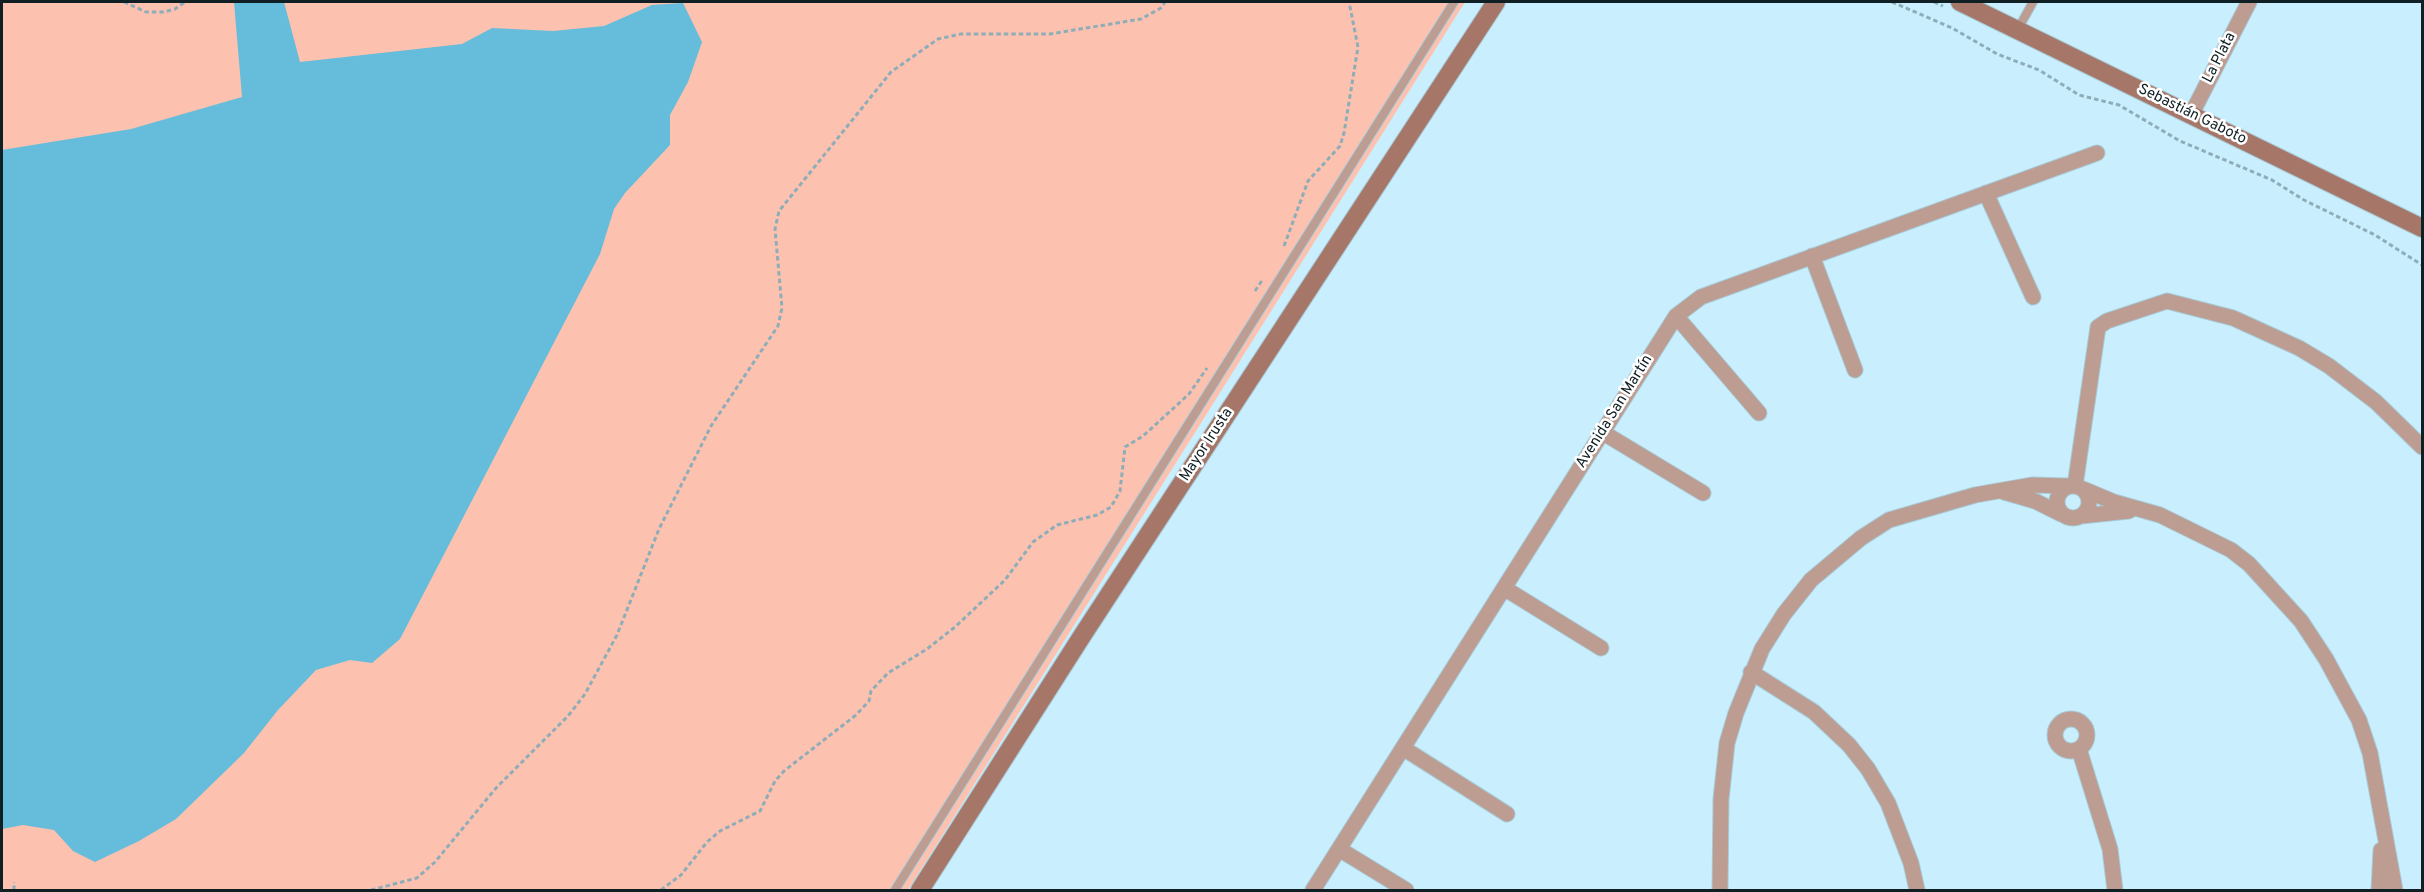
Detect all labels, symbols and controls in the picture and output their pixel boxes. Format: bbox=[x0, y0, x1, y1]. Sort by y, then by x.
street label: La Plata bbox=[2200, 30, 2240, 86]
street label: Sebastián Gaboto bbox=[2135, 81, 2249, 149]
street label: Avenida San Martín bbox=[1573, 352, 1657, 472]
street label: Mayor Irusta bbox=[1177, 405, 1237, 485]

